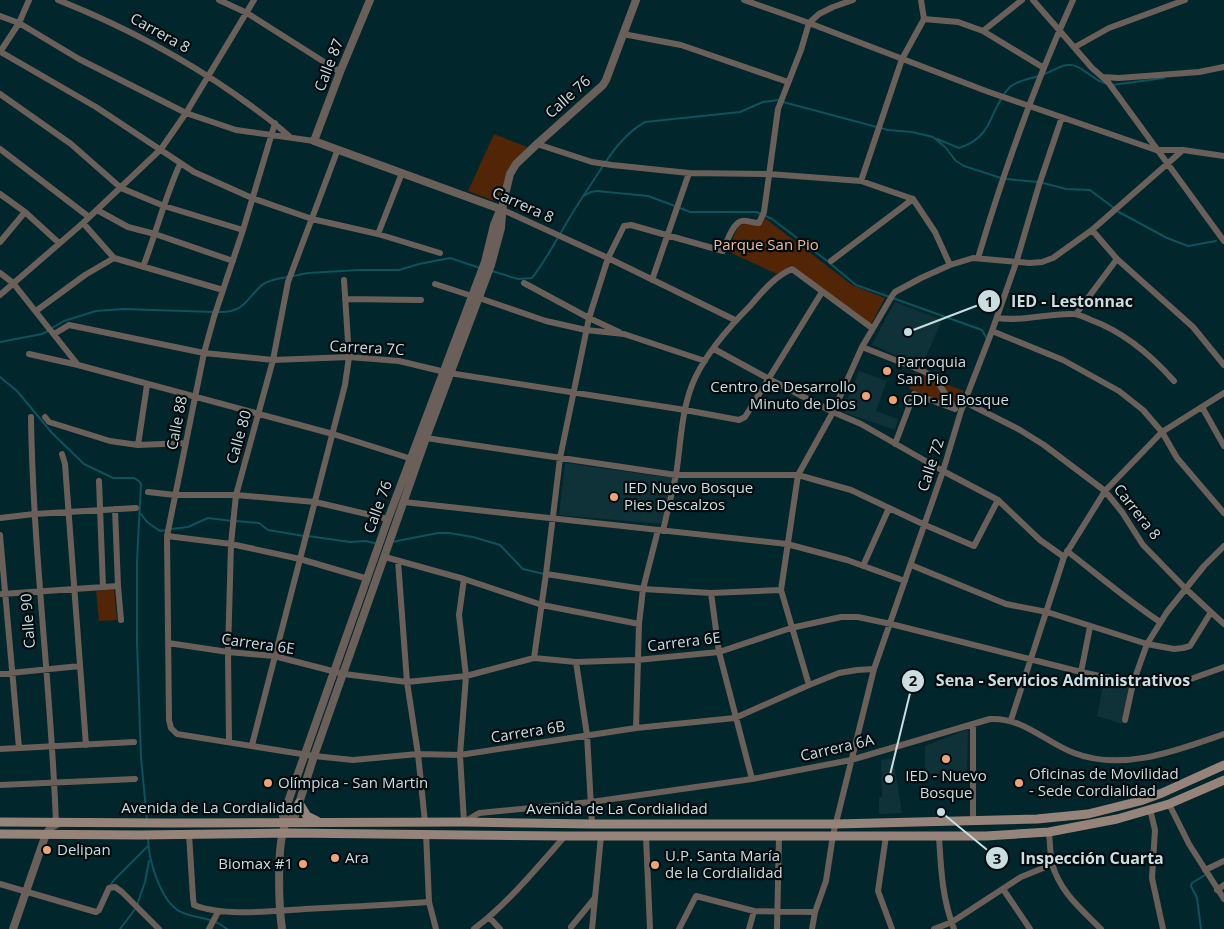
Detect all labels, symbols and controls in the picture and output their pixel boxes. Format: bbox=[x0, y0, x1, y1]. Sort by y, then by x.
street label: Carrera 8 bbox=[127, 8, 194, 57]
street label: Calle 87 bbox=[309, 35, 347, 94]
street label: Calle 76 bbox=[540, 70, 594, 122]
street label: Carrera 8 bbox=[489, 182, 557, 227]
park label: Parque San Pio bbox=[713, 234, 819, 254]
callout: IED - Lestonnac bbox=[976, 286, 1143, 317]
text: IED - Lestonnac bbox=[1011, 290, 1133, 312]
text: 1 bbox=[985, 291, 993, 311]
street label: Carrera 7C bbox=[329, 335, 405, 359]
place label: Parroquia San Pio bbox=[897, 351, 966, 388]
marker: Parroquia San Pio bbox=[881, 365, 893, 377]
place label: Centro de Desarrollo Minuto de Dios bbox=[710, 376, 856, 413]
place label: CDI - El Bosque bbox=[903, 389, 1009, 409]
marker: Centro de Desarrollo Minuto de Dios bbox=[860, 390, 872, 402]
street label: Calle 88 bbox=[161, 394, 191, 452]
marker: CDI - El Bosque bbox=[887, 394, 899, 406]
street label: Calle 80 bbox=[221, 408, 255, 466]
street label: Calle 72 bbox=[912, 436, 948, 494]
street label: Calle 76 bbox=[358, 477, 396, 536]
place label: IED Nuevo Bosque Pies Descalzos bbox=[624, 477, 753, 514]
street label: Carrera 8 bbox=[1110, 479, 1166, 543]
marker: IED Nuevo Bosque Pies Descalzos bbox=[608, 491, 620, 503]
street label: Calle 90 bbox=[15, 593, 39, 649]
street label: Carrera 6E bbox=[646, 627, 722, 655]
street label: Carrera 6E bbox=[220, 628, 296, 658]
callout: Sena - Servicios Administrativos bbox=[901, 665, 1200, 696]
text: Sena - Servicios Administrativos bbox=[936, 669, 1190, 691]
text: 2 bbox=[909, 670, 918, 690]
street label: Carrera 6B bbox=[489, 715, 567, 747]
street label: Carrera 6A bbox=[798, 729, 876, 765]
marker: IED - Nuevo Bosque bbox=[940, 753, 952, 765]
place label: Oficinas de Movilidad - Sede Cordialidad bbox=[1029, 763, 1179, 800]
place label: IED - Nuevo Bosque bbox=[905, 765, 987, 802]
place label: Olímpica - San Martin bbox=[278, 772, 428, 792]
marker: Olímpica - San Martin bbox=[262, 777, 274, 789]
marker: Oficinas de Movilidad - Sede Cordialidad bbox=[1013, 777, 1025, 789]
street label: Avenida de La Cordialidad bbox=[121, 797, 303, 817]
street label: Avenida de La Cordialidad bbox=[526, 798, 708, 818]
place label: Delipan bbox=[57, 839, 111, 859]
callout: Inspección Cuarta bbox=[985, 843, 1174, 874]
marker: Delipan bbox=[41, 844, 53, 856]
place label: U.P. Santa María de la Cordialidad bbox=[665, 845, 783, 882]
place label: Ara bbox=[345, 847, 369, 867]
text: Inspección Cuarta bbox=[1020, 847, 1164, 869]
text: 3 bbox=[993, 848, 1001, 868]
marker: Ara bbox=[329, 852, 341, 864]
place label: Biomax #1 bbox=[218, 853, 293, 873]
marker: Biomax #1 bbox=[297, 858, 309, 870]
marker: U.P. Santa María de la Cordialidad bbox=[649, 859, 661, 871]

